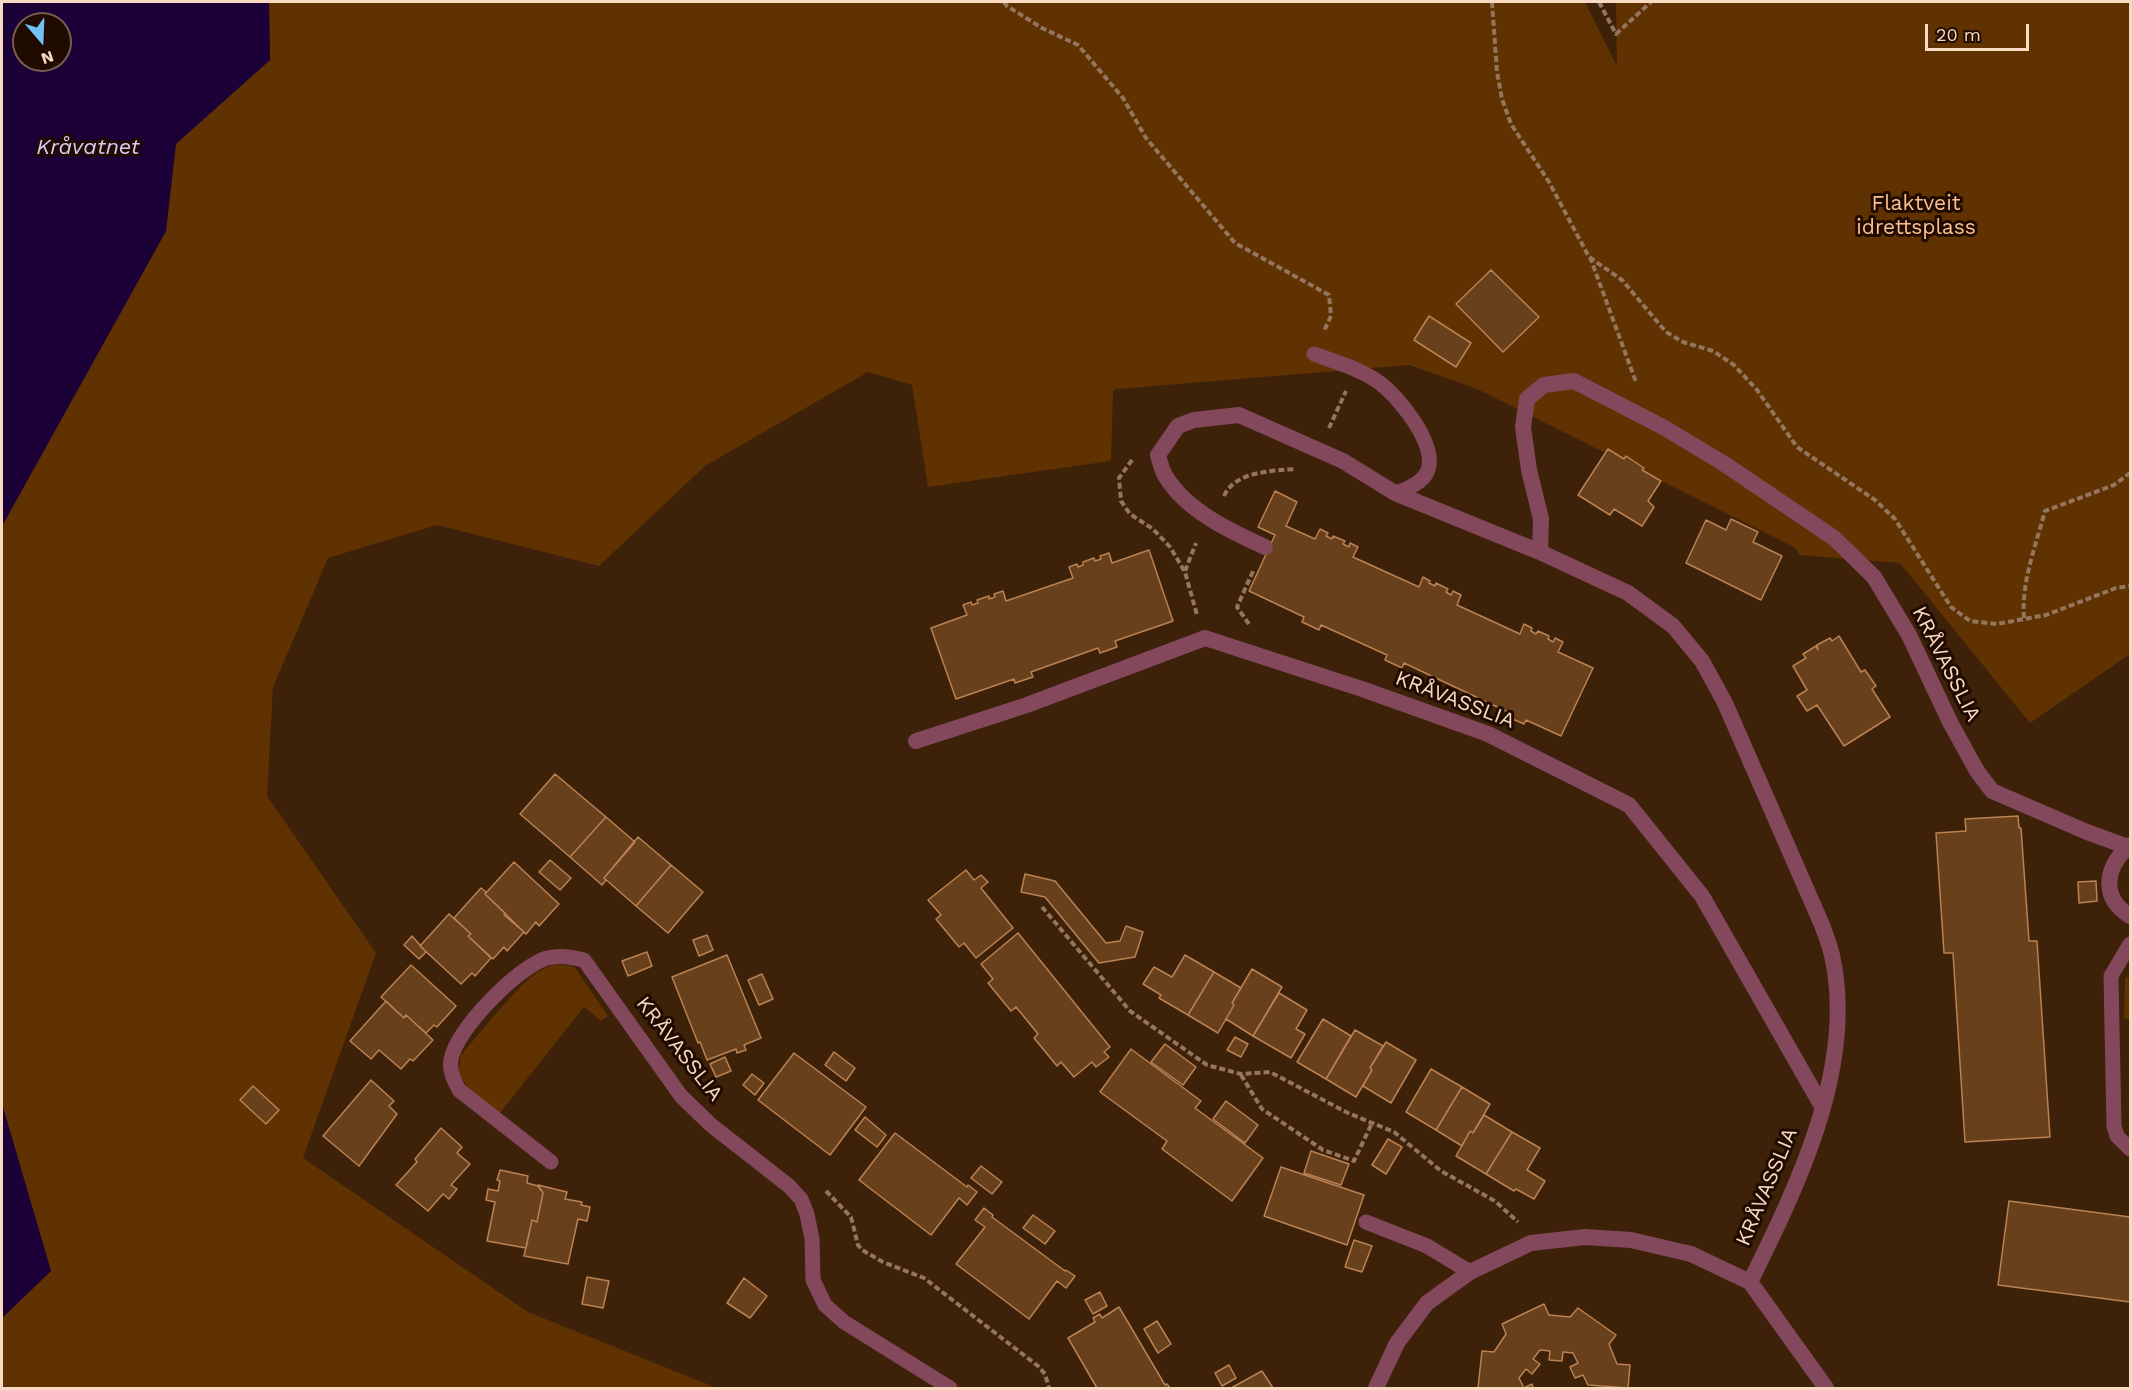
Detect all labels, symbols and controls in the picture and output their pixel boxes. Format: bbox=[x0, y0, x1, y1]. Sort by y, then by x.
north arrow bbox=[12, 12, 72, 72]
scale bar bbox=[1928, 12, 2032, 50]
text: 20 m bbox=[1936, 24, 1981, 45]
text: N bbox=[39, 47, 56, 69]
water label: Kråvatnet bbox=[36, 135, 140, 161]
park label: Flaktveit idrettsplass bbox=[1856, 191, 1976, 241]
street label: KRÅVASSLIA bbox=[1906, 602, 1986, 726]
street label: KRÅVASSLIA bbox=[1392, 666, 1518, 734]
street label: KRÅVASSLIA bbox=[630, 992, 728, 1106]
street label: KRÅVASSLIA bbox=[1731, 1124, 1803, 1250]

